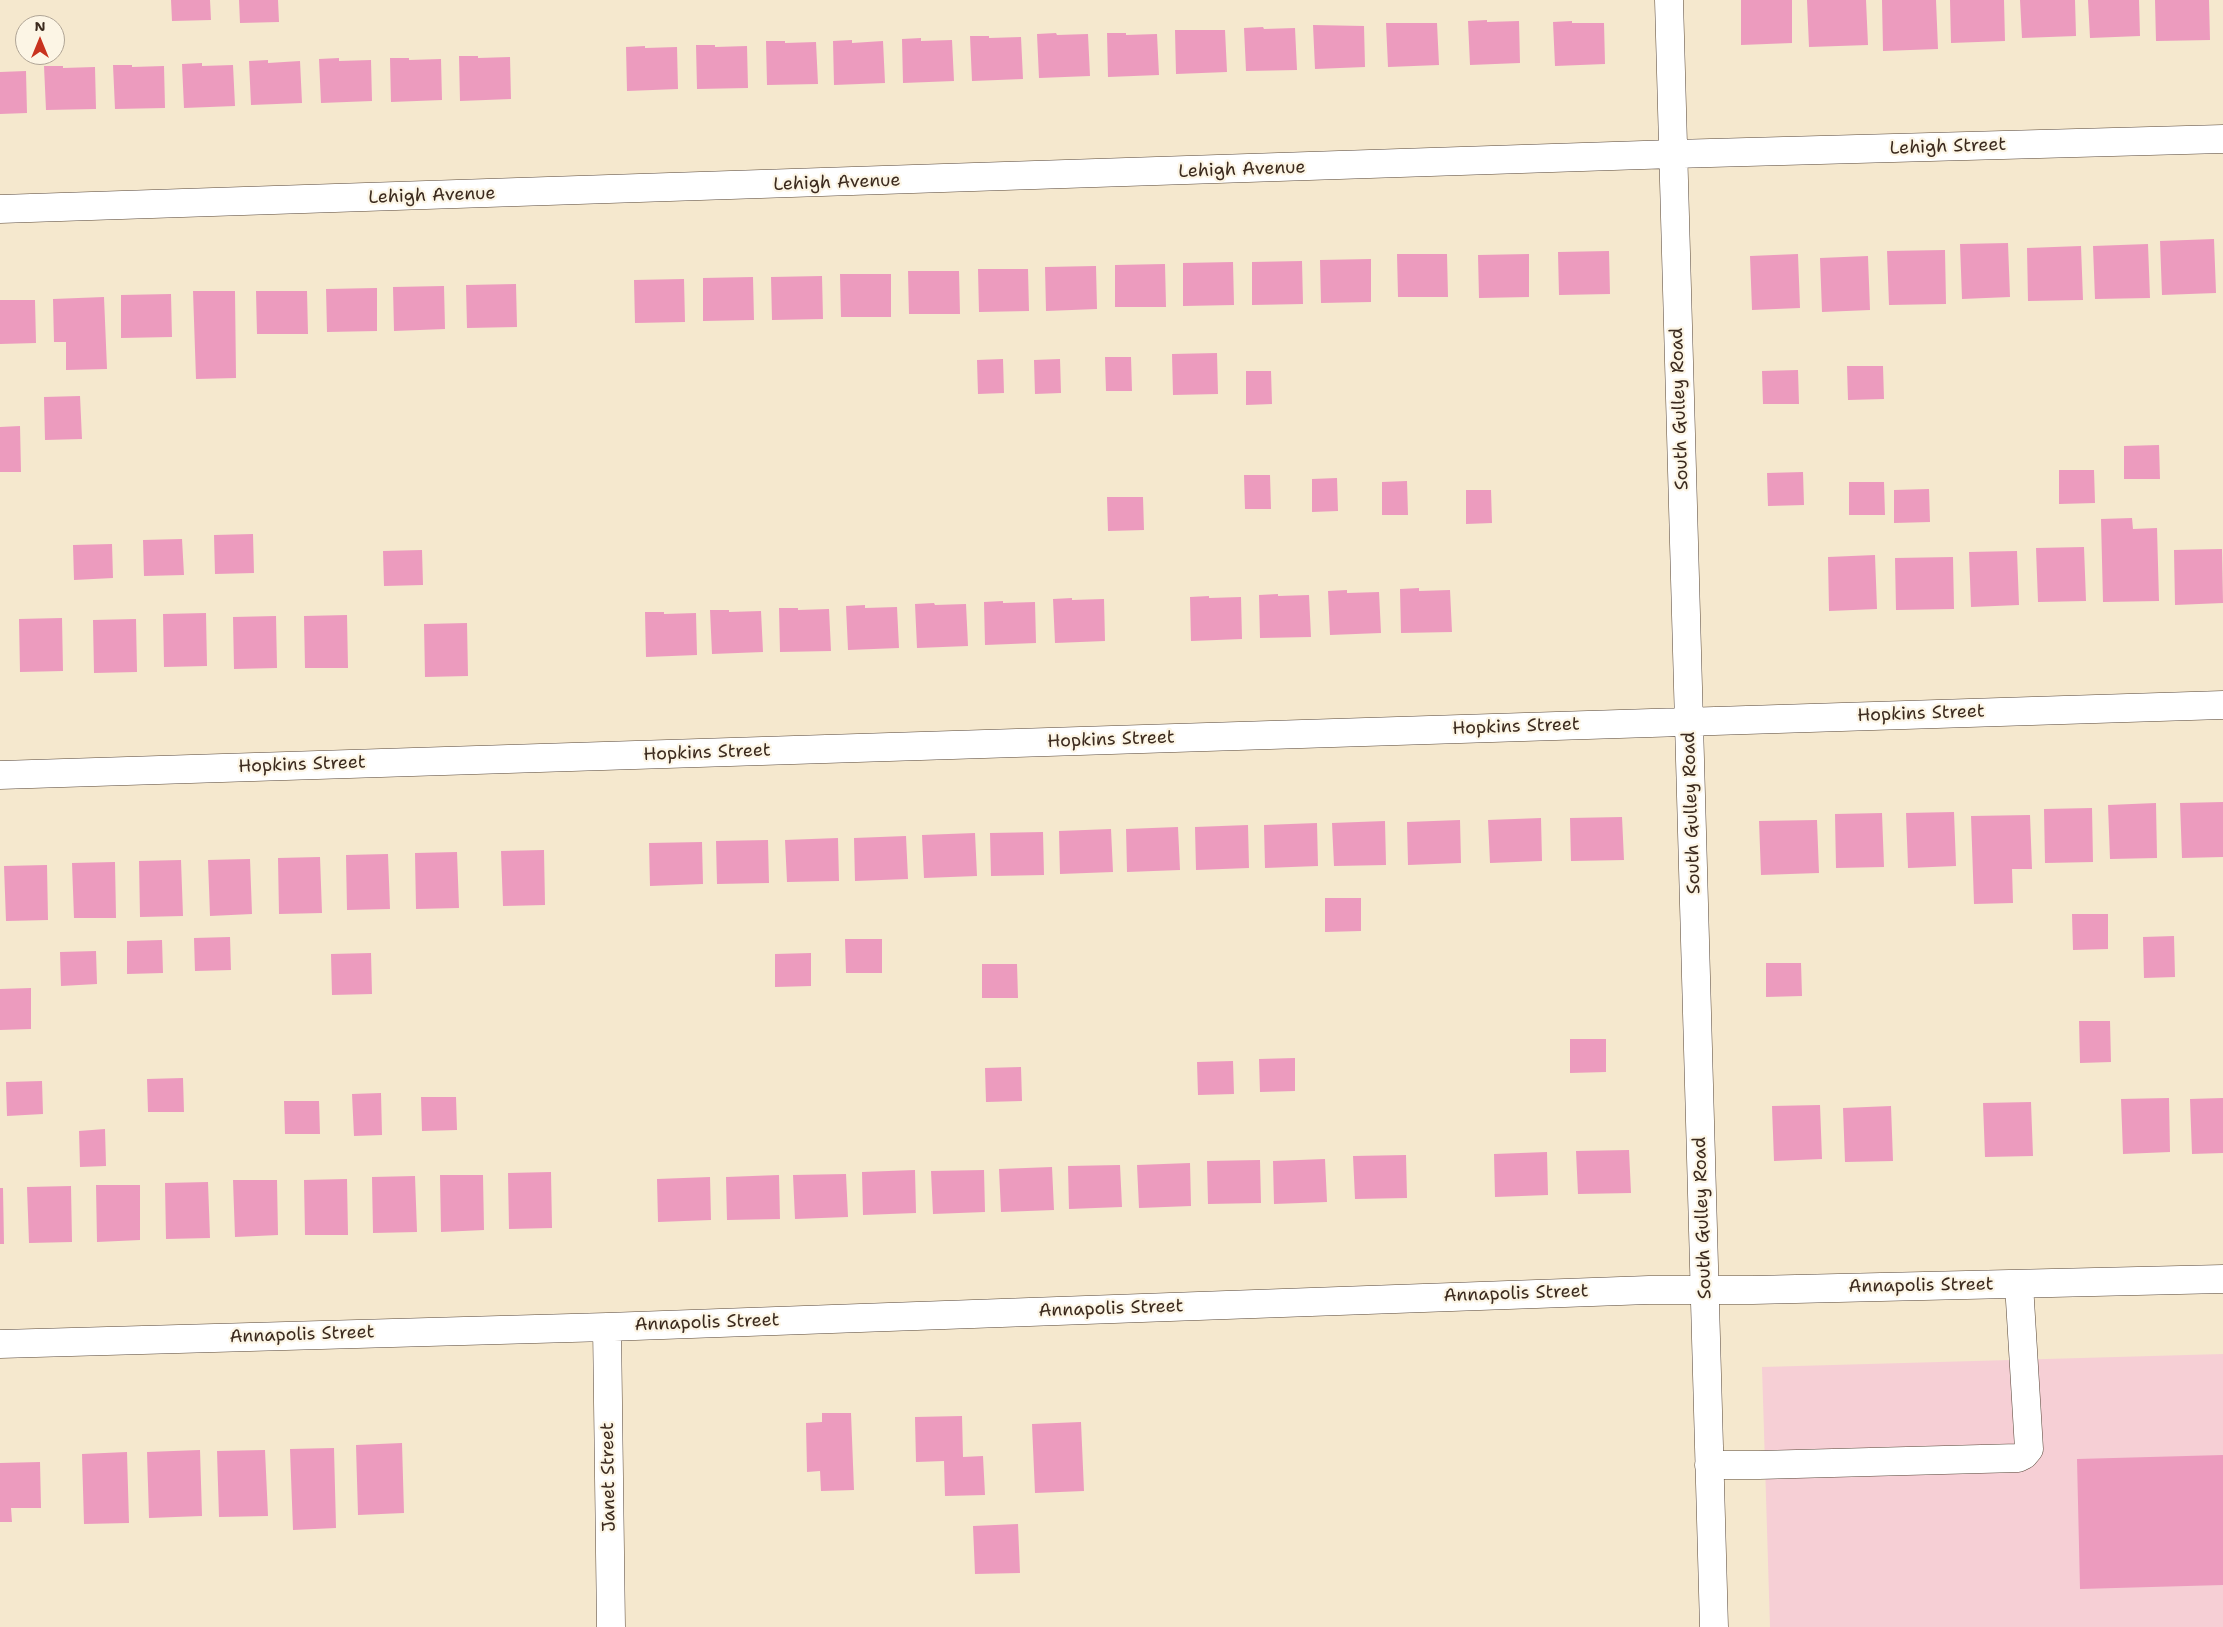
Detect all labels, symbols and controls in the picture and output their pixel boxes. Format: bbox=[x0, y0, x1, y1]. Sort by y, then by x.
north arrow bbox=[15, 15, 65, 65]
text: N bbox=[34, 17, 46, 35]
street label: Lehigh Street bbox=[1889, 134, 2007, 160]
street label: Lehigh Avenue bbox=[1178, 157, 1306, 183]
street label: Lehigh Avenue bbox=[773, 170, 901, 196]
street label: Lehigh Avenue bbox=[368, 183, 496, 209]
street label: South Gulley Road bbox=[1666, 327, 1694, 491]
street label: Hopkins Street bbox=[1857, 701, 1985, 727]
street label: Hopkins Street bbox=[1452, 714, 1580, 740]
street label: Hopkins Street bbox=[1047, 727, 1175, 753]
street label: South Gulley Road bbox=[1678, 731, 1706, 895]
street label: Hopkins Street bbox=[643, 740, 771, 766]
street label: Hopkins Street bbox=[238, 752, 366, 778]
street label: South Gulley Road bbox=[1689, 1136, 1717, 1300]
street label: Annapolis Street bbox=[1848, 1274, 1994, 1298]
street label: Annapolis Street bbox=[1443, 1281, 1589, 1307]
street label: Annapolis Street bbox=[1038, 1296, 1184, 1322]
street label: Annapolis Street bbox=[634, 1310, 780, 1336]
street label: Annapolis Street bbox=[229, 1322, 375, 1348]
street label: Janet Street bbox=[597, 1422, 621, 1532]

